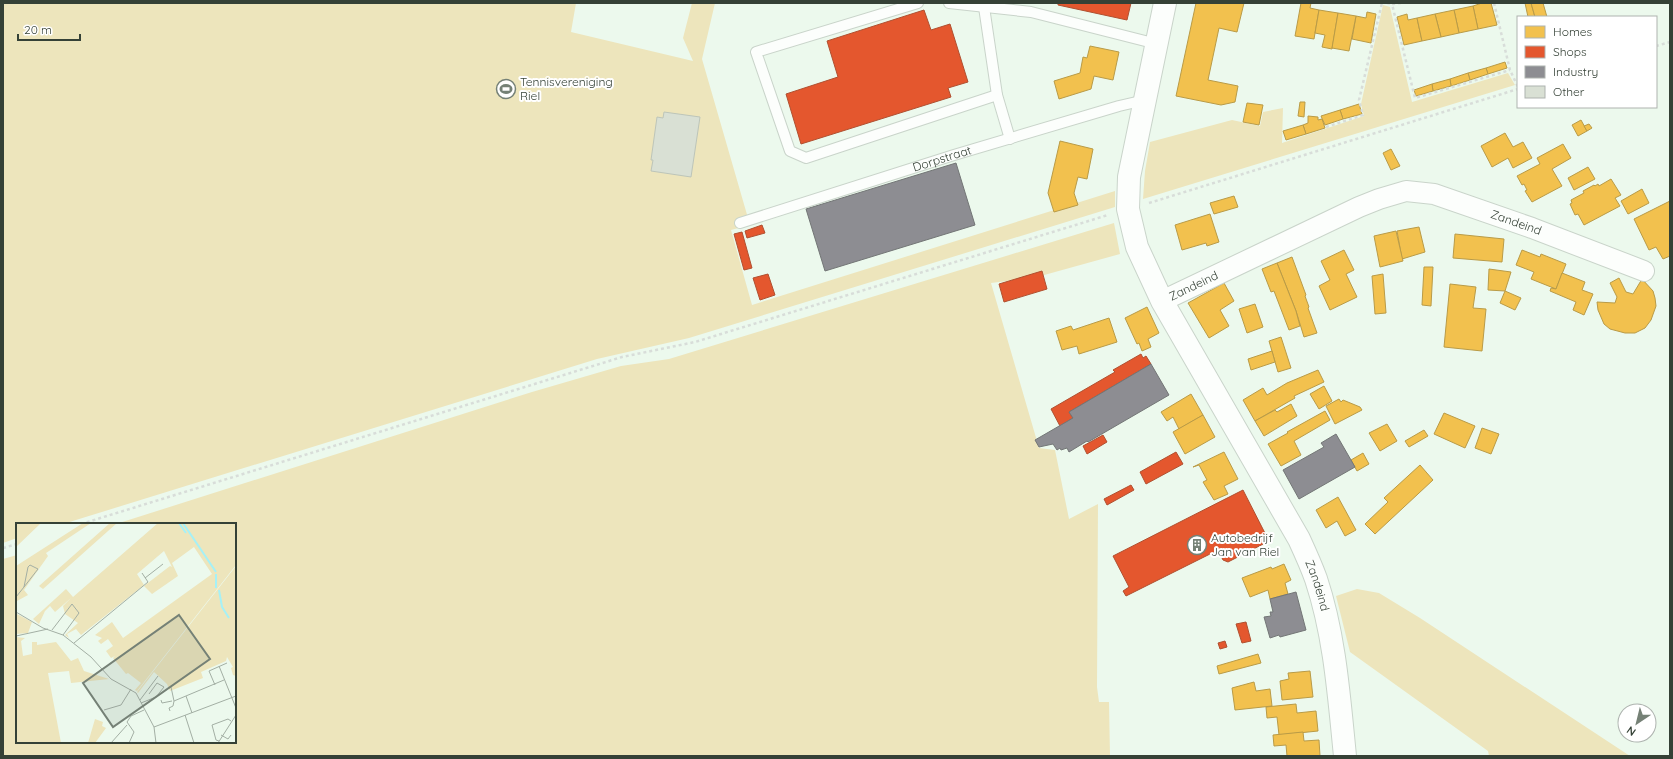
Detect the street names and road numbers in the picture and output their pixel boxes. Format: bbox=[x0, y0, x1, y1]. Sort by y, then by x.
street label: Dorpstraat bbox=[911, 142, 973, 175]
street label: Zandeind bbox=[1489, 206, 1544, 238]
street label: Zandeind bbox=[1166, 267, 1220, 304]
street label: Zandeind bbox=[1302, 557, 1333, 612]

